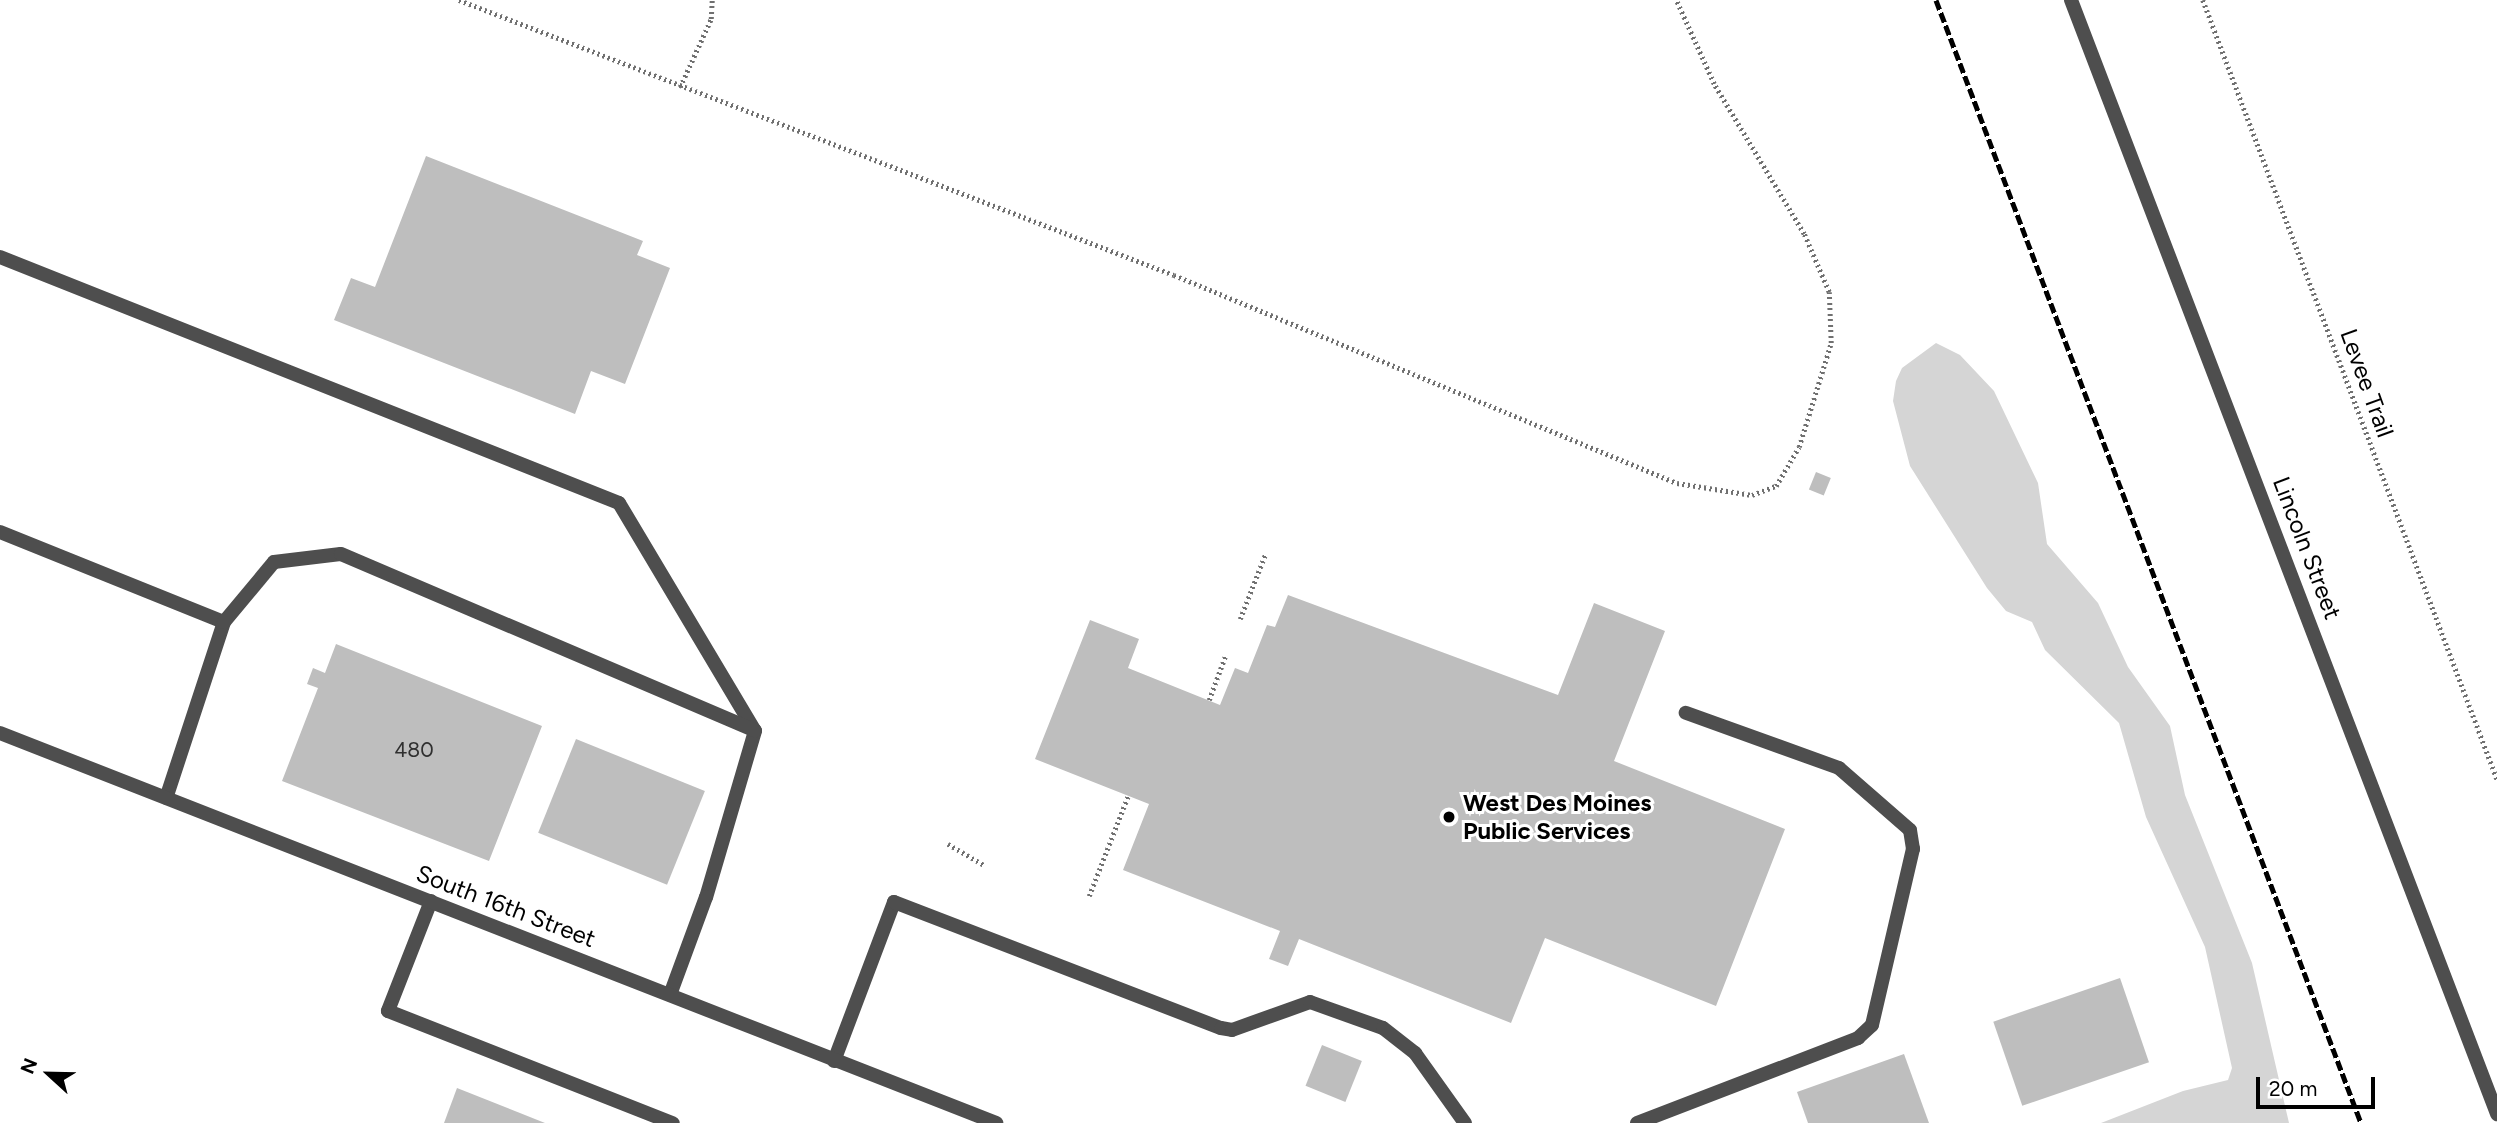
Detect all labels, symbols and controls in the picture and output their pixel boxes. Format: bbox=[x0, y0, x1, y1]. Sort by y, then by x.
street label: Levee Trail bbox=[2334, 325, 2400, 441]
street label: Lincoln Street bbox=[2267, 473, 2347, 623]
house number: 480 bbox=[394, 737, 434, 763]
place label: West Des Moines Public Services bbox=[1463, 789, 1651, 845]
marker: West Des Moines Public Services bbox=[1441, 809, 1457, 825]
street label: South 16th Street bbox=[412, 859, 600, 953]
north arrow bbox=[14, 1039, 84, 1109]
text: N bbox=[16, 1055, 42, 1077]
scale bar bbox=[2259, 1064, 2378, 1108]
text: 20 m bbox=[2269, 1076, 2317, 1101]

